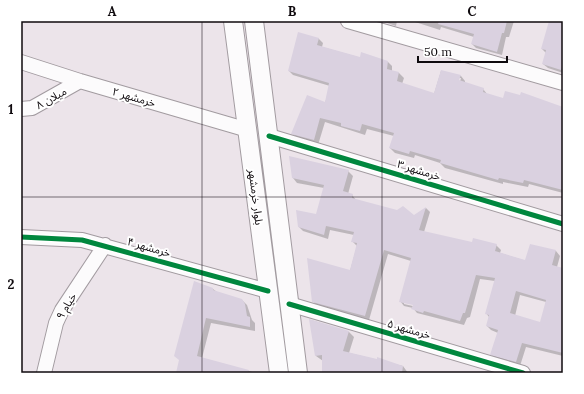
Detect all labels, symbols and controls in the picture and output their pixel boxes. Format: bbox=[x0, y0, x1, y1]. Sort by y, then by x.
text: A bbox=[108, 3, 117, 20]
text: B bbox=[288, 3, 297, 20]
text: C bbox=[468, 3, 477, 20]
scale bar bbox=[418, 38, 507, 64]
text: 50 m bbox=[424, 44, 452, 59]
street label: میلان ۸ bbox=[33, 84, 69, 112]
street label: خرمشهر ۲ bbox=[111, 84, 158, 110]
text: 1 bbox=[8, 101, 14, 118]
street label: خرمشهر ۳ bbox=[396, 157, 443, 183]
street label: بلوار خرمشهر bbox=[245, 167, 266, 226]
street label: خرمشهر ۴ bbox=[126, 234, 173, 260]
text: 2 bbox=[8, 276, 15, 293]
street label: خیام ۹ bbox=[53, 290, 80, 322]
street label: خرمشهر ۵ bbox=[386, 316, 433, 342]

